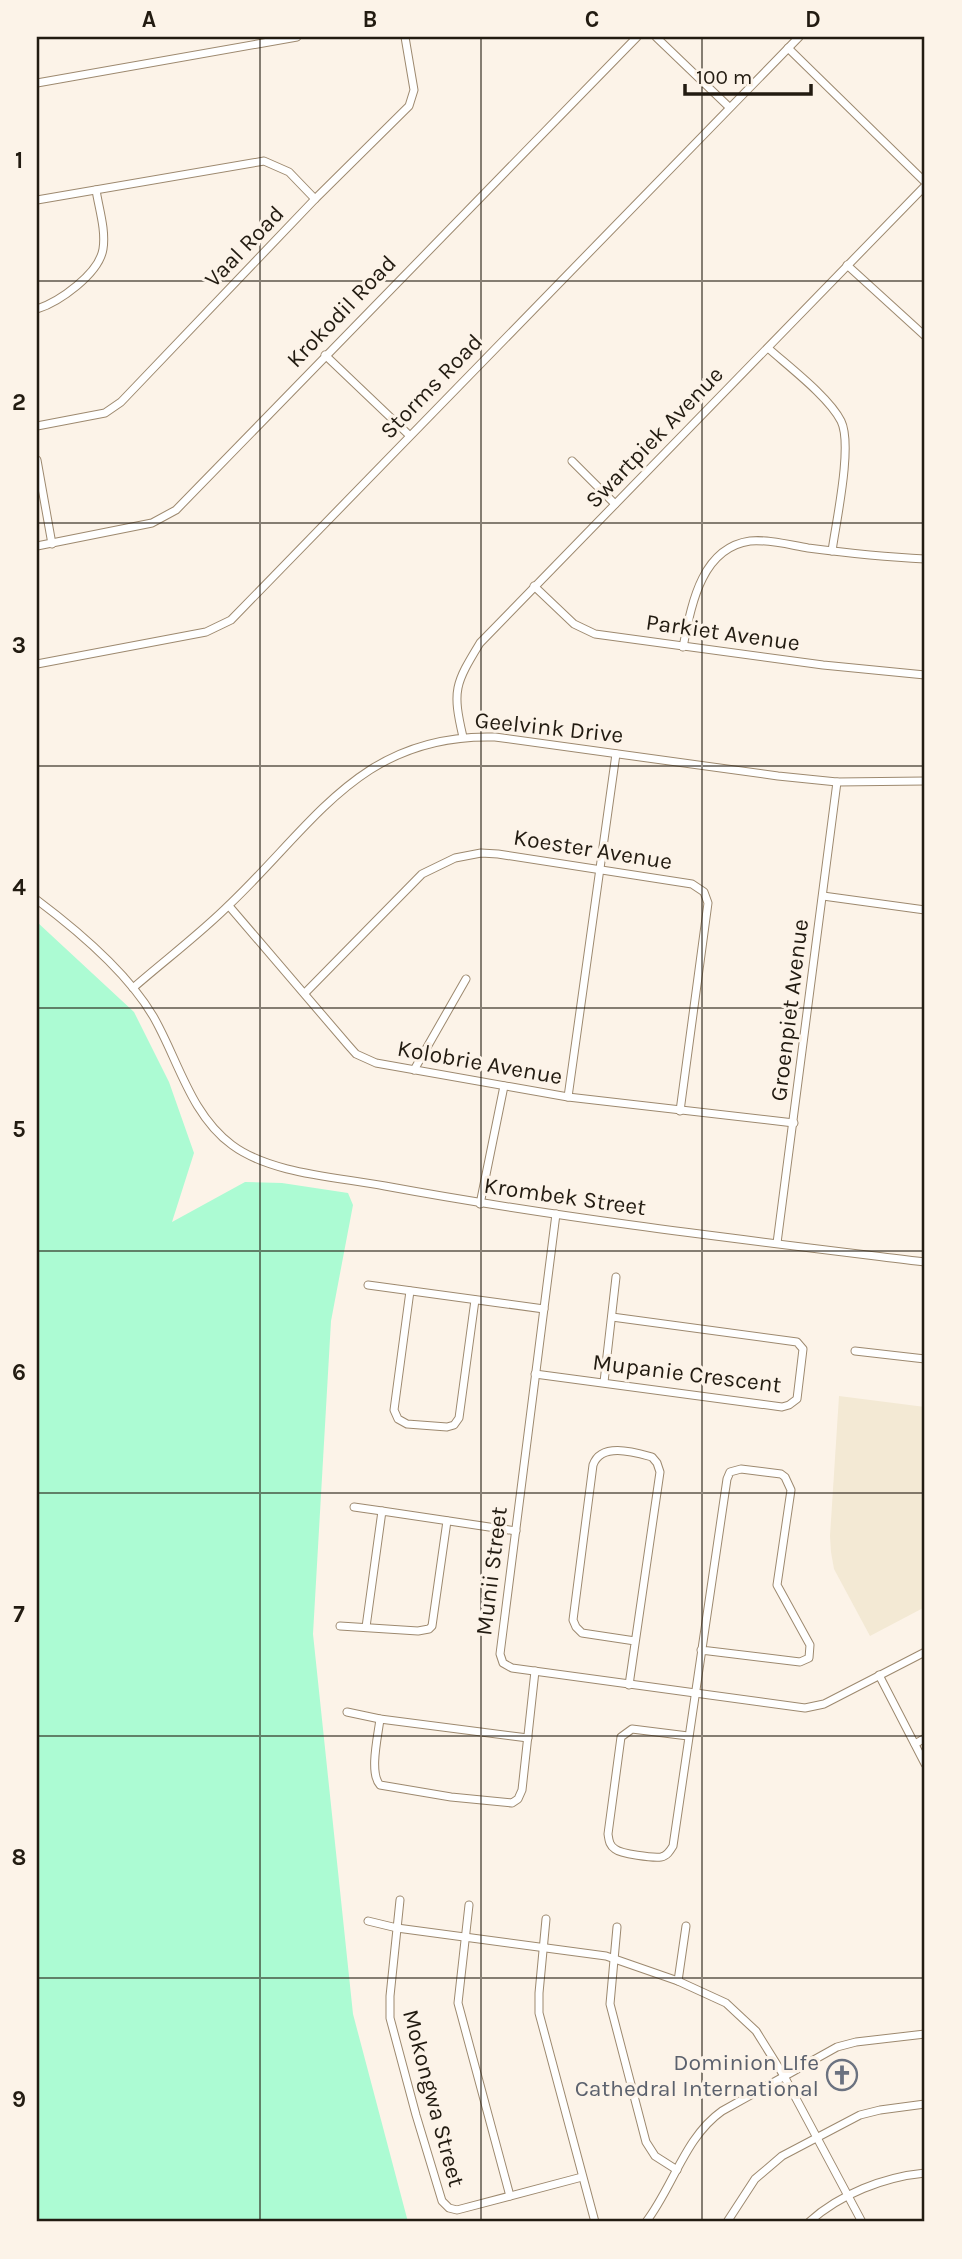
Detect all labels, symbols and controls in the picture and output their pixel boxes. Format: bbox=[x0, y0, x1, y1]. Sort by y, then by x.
text: A bbox=[142, 6, 156, 33]
text: B bbox=[363, 6, 377, 33]
text: C bbox=[585, 6, 599, 33]
text: D bbox=[805, 6, 821, 33]
scale bar bbox=[685, 52, 811, 96]
text: 100 m bbox=[696, 65, 753, 89]
text: 1 bbox=[15, 147, 23, 174]
street label: Vaal Road bbox=[199, 200, 290, 293]
street label: Krokodil Road bbox=[281, 250, 402, 373]
street label: Storms Road bbox=[375, 328, 488, 444]
street label: Swartpiek Avenue bbox=[580, 361, 729, 514]
text: 2 bbox=[12, 389, 26, 416]
street label: Parkiet Avenue bbox=[644, 608, 802, 657]
text: 3 bbox=[12, 632, 26, 659]
street label: Geelvink Drive bbox=[473, 706, 625, 749]
street label: Koester Avenue bbox=[512, 824, 674, 875]
text: 4 bbox=[12, 874, 26, 901]
street label: Groenpiet Avenue bbox=[765, 917, 814, 1103]
street label: Kolobrie Avenue bbox=[395, 1035, 565, 1090]
text: 5 bbox=[12, 1116, 26, 1143]
street label: Krombek Street bbox=[482, 1172, 648, 1221]
street label: Mupanie Crescent bbox=[591, 1349, 783, 1399]
text: 6 bbox=[12, 1359, 26, 1386]
street label: Munii Street bbox=[470, 1505, 513, 1637]
text: 7 bbox=[13, 1601, 25, 1628]
text: 8 bbox=[12, 1844, 26, 1871]
street label: Mokongwa Street bbox=[397, 2007, 470, 2190]
place label: Dominion LIfe Cathedral International bbox=[575, 2049, 819, 2102]
church icon: Dominion LIfe Cathedral International bbox=[825, 2058, 859, 2092]
text: 9 bbox=[12, 2086, 26, 2113]

